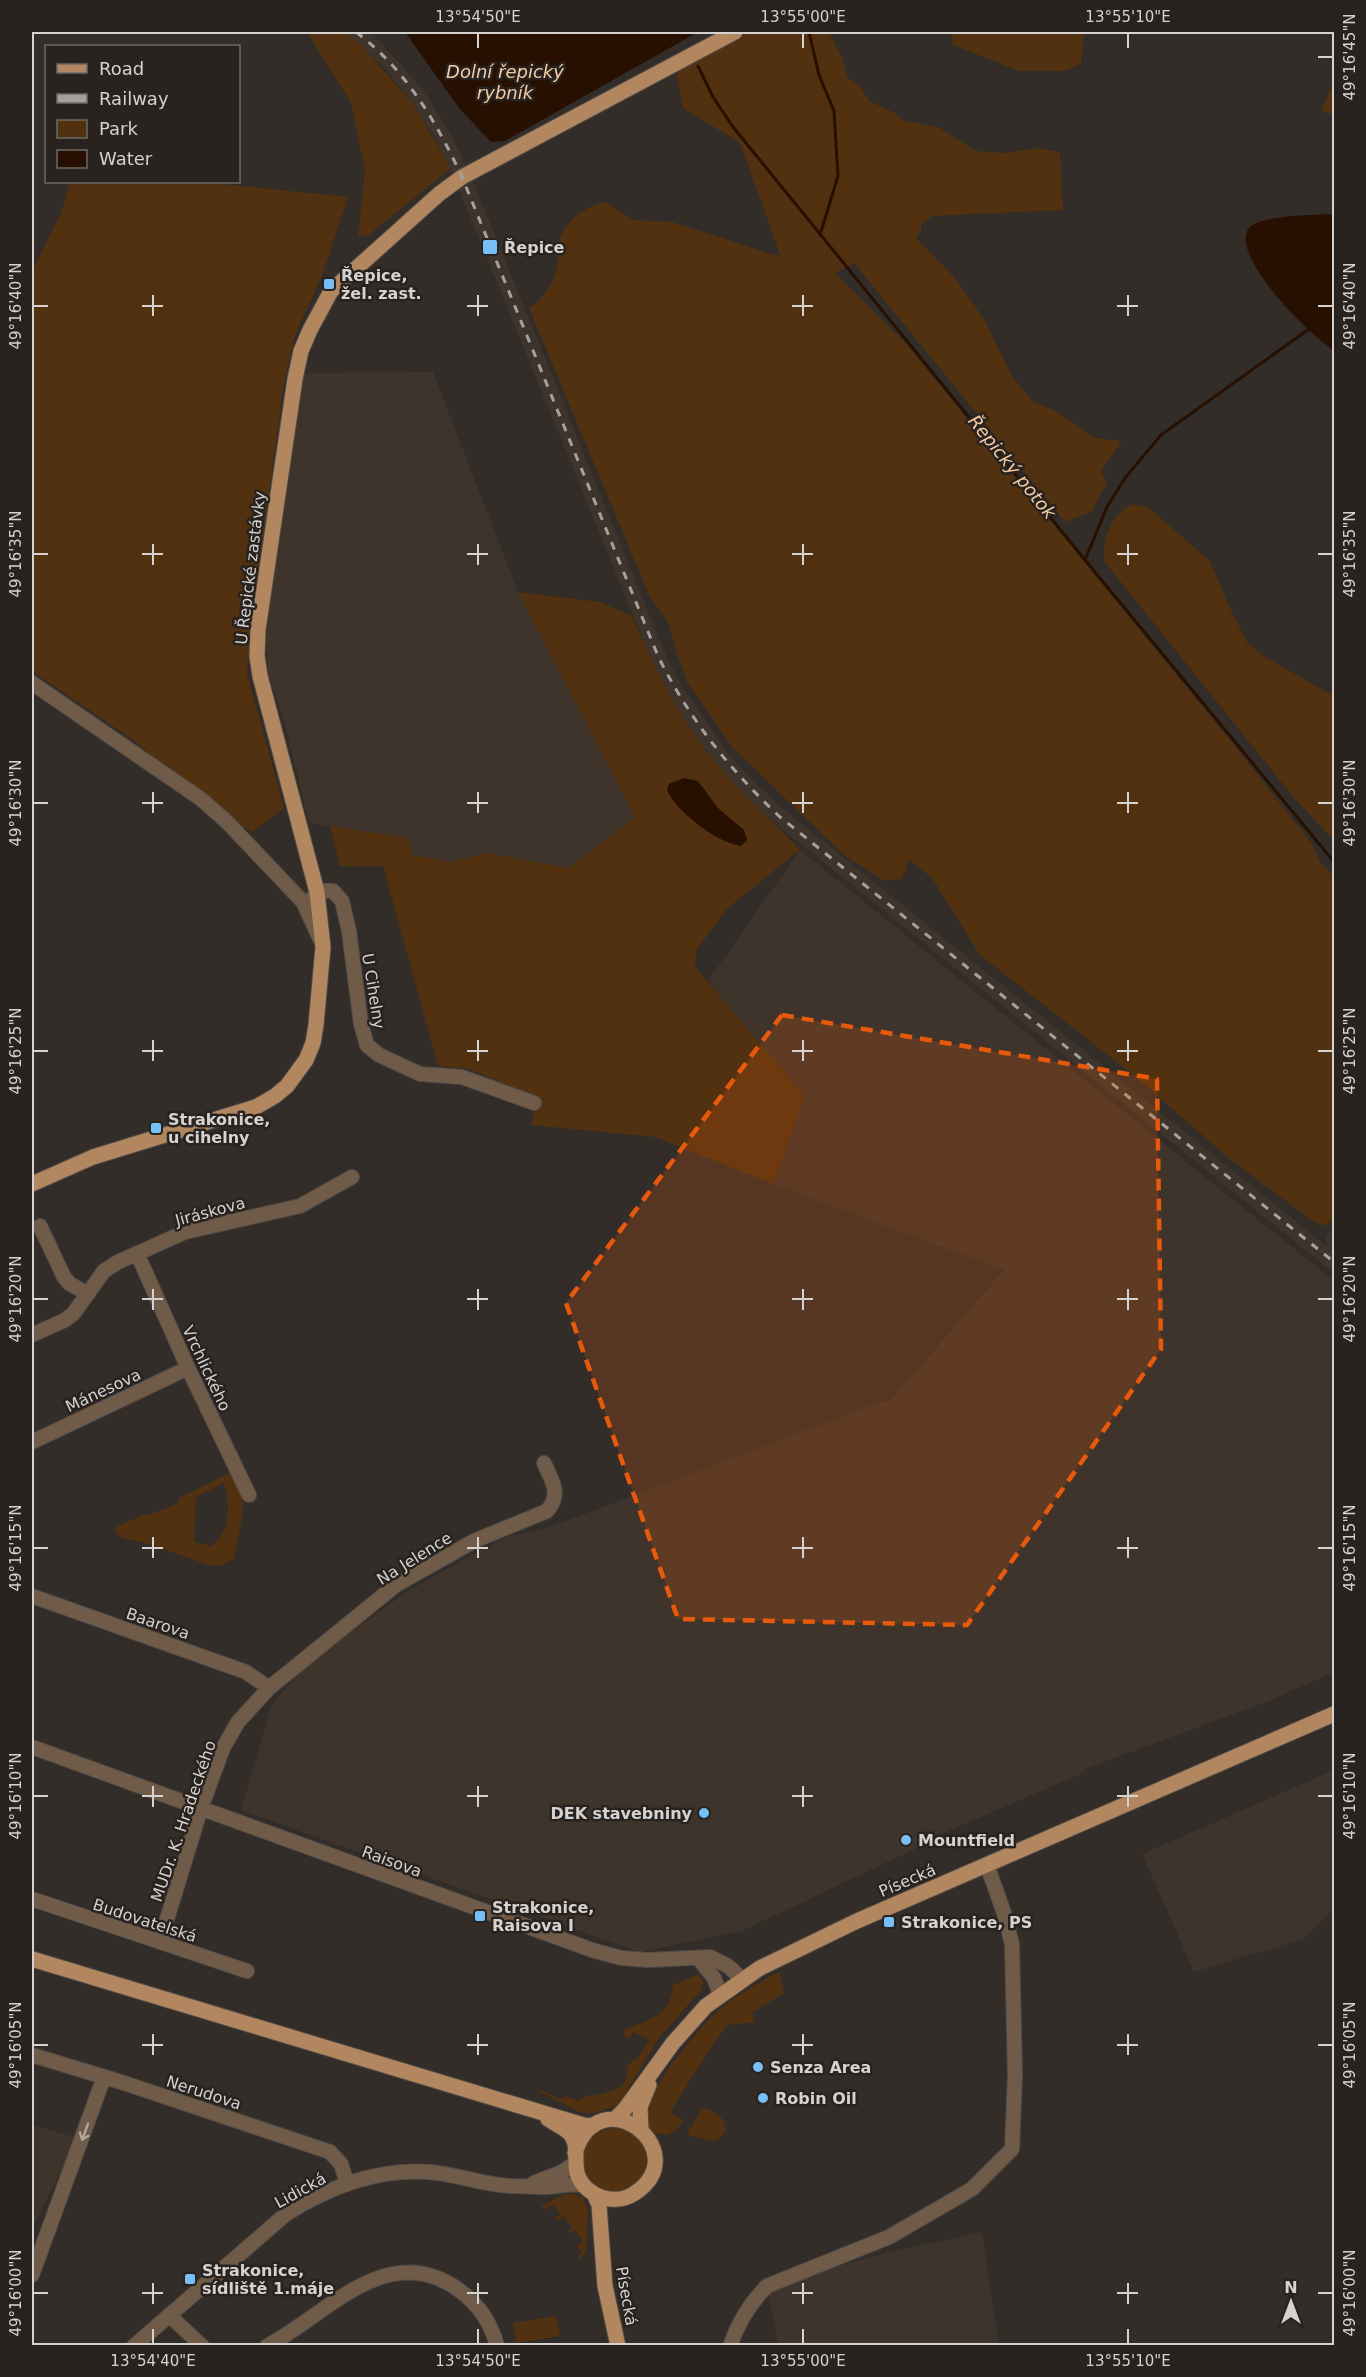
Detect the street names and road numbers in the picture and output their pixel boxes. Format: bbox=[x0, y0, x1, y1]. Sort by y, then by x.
street label: U Řepické zastávky bbox=[232, 490, 269, 646]
street label: U Cihelny bbox=[358, 952, 389, 1030]
street label: Jiráskova bbox=[172, 1193, 247, 1230]
street label: Vrchlického bbox=[178, 1322, 235, 1414]
street label: Mánesova bbox=[62, 1365, 144, 1416]
street label: Na Jelence bbox=[373, 1528, 455, 1589]
street label: Baarova bbox=[124, 1604, 192, 1643]
street label: MUDr. K. Hradeckého bbox=[147, 1738, 220, 1904]
street label: Raisova bbox=[359, 1842, 424, 1881]
street label: Písecká bbox=[876, 1860, 938, 1901]
street label: Budovatelská bbox=[91, 1895, 199, 1946]
street label: Nerudova bbox=[164, 2071, 244, 2114]
street label: Lidická bbox=[271, 2169, 329, 2212]
street label: Písecká bbox=[612, 2265, 641, 2327]

